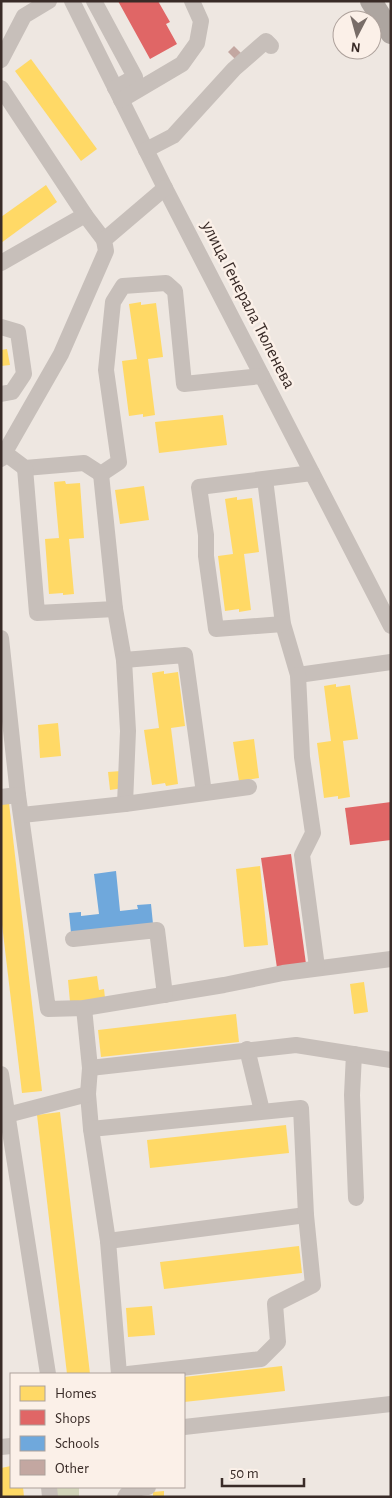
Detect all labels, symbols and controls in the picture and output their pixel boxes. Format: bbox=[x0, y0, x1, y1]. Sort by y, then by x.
north arrow bbox=[332, 10, 382, 60]
text: N bbox=[350, 39, 361, 54]
street label: улица Генерала Тюленева bbox=[197, 217, 298, 392]
legend bbox=[10, 1373, 185, 1488]
text: Homes bbox=[55, 1386, 97, 1401]
text: Shops bbox=[55, 1411, 90, 1426]
text: Schools bbox=[55, 1436, 99, 1451]
scale bar bbox=[222, 1456, 304, 1488]
text: Other bbox=[55, 1461, 89, 1476]
text: 50 m bbox=[230, 1466, 259, 1481]

